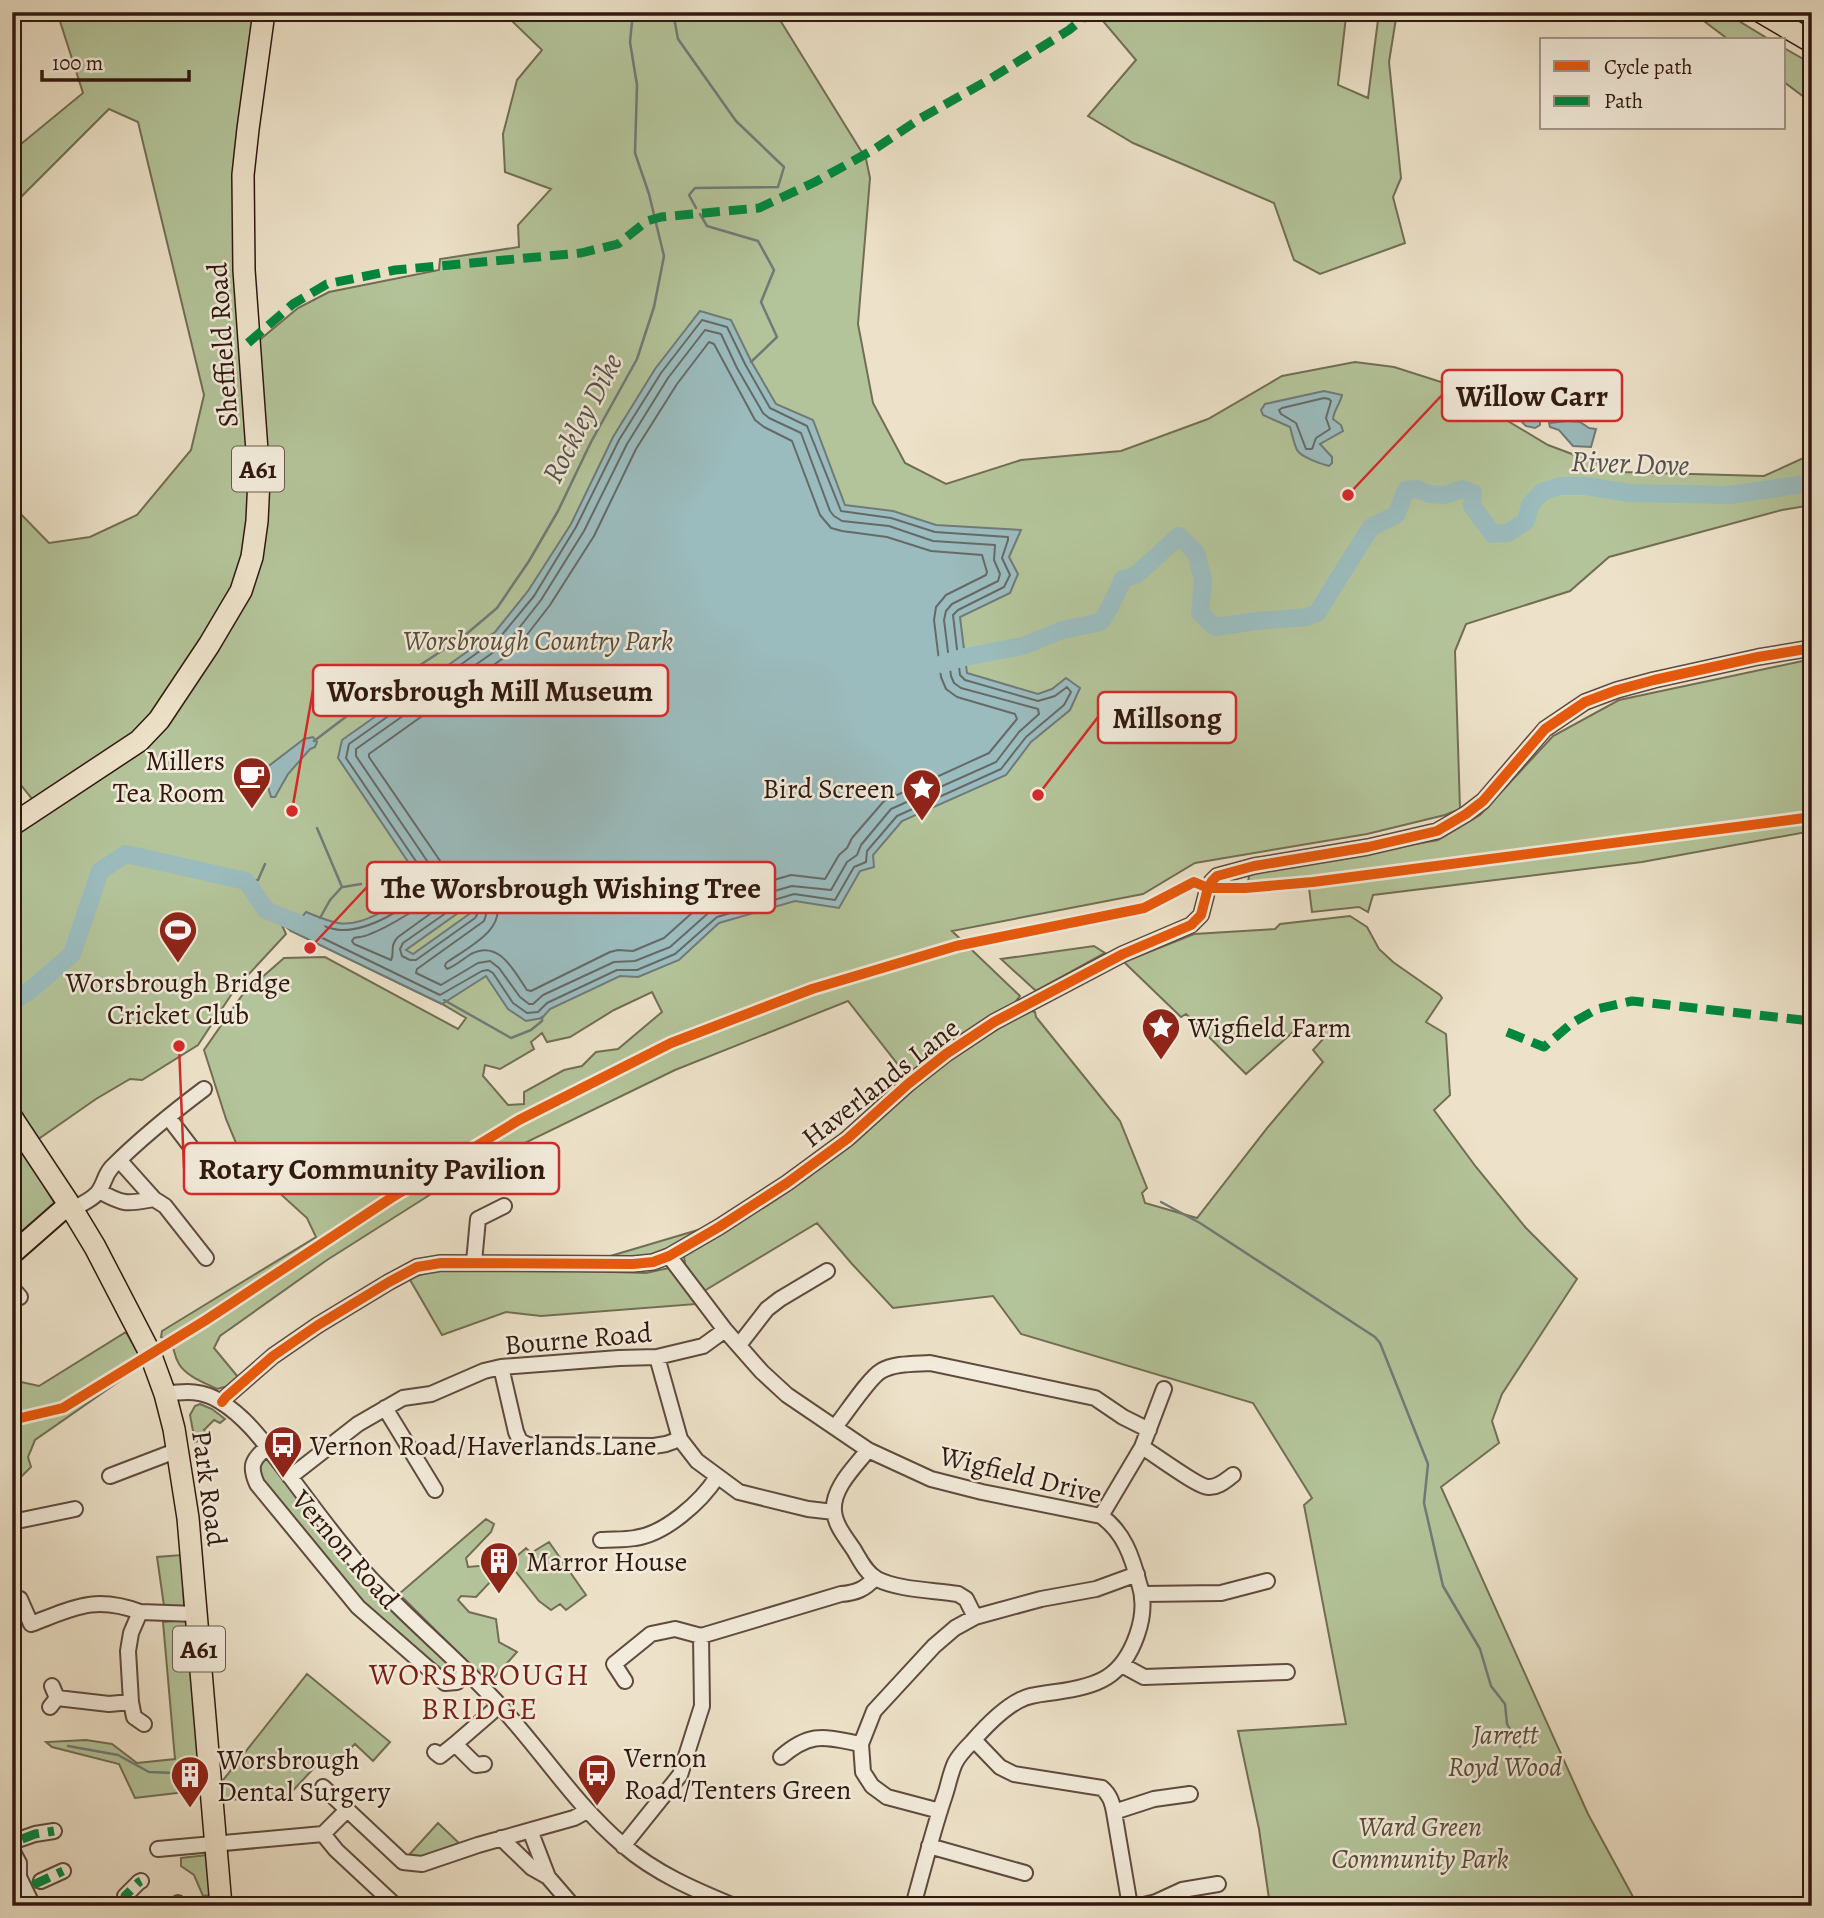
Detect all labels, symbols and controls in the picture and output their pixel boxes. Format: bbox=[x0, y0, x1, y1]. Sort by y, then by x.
scale bar bbox=[42, 38, 189, 82]
legend bbox=[1540, 38, 1786, 130]
text: 100 m bbox=[52, 49, 103, 77]
text: Cycle path bbox=[1604, 53, 1693, 81]
text: Path bbox=[1604, 87, 1643, 115]
street label: Sheffield Road bbox=[198, 260, 248, 429]
water label: Rockley Dike bbox=[532, 346, 632, 490]
callout: Willow Carr bbox=[1442, 370, 1622, 421]
text: Willow Carr bbox=[1455, 376, 1608, 416]
water label: River Dove bbox=[1570, 441, 1690, 485]
road number: A61 bbox=[232, 446, 284, 491]
park label: Worsbrough Country Park bbox=[403, 622, 673, 660]
callout: Worsbrough Mill Museum bbox=[313, 665, 668, 716]
text: Worsbrough Mill Museum bbox=[326, 671, 653, 711]
callout: Millsong bbox=[1098, 692, 1236, 743]
text: Millsong bbox=[1112, 698, 1222, 738]
place label: Millers Tea Room bbox=[113, 742, 225, 812]
cafe icon: Millers Tea Room bbox=[231, 755, 273, 810]
place icon: Bird Screen bbox=[901, 767, 943, 822]
place label: Bird Screen bbox=[763, 770, 895, 808]
callout: The Worsbrough Wishing Tree bbox=[367, 862, 775, 913]
text: The Worsbrough Wishing Tree bbox=[381, 868, 761, 908]
sports icon: Worsbrough Bridge Cricket Club bbox=[157, 909, 199, 964]
place label: Worsbrough Bridge Cricket Club bbox=[65, 964, 290, 1034]
place icon: Wigfield Farm bbox=[1140, 1006, 1182, 1061]
street label: Haverlands Lane bbox=[794, 1009, 967, 1156]
place label: Wigfield Farm bbox=[1187, 1009, 1351, 1047]
callout: Rotary Community Pavilion bbox=[184, 1143, 559, 1194]
text: Rotary Community Pavilion bbox=[198, 1149, 546, 1189]
street label: Bourne Road bbox=[503, 1314, 654, 1364]
bus stop icon: Vernon Road/Haverlands Lane bbox=[262, 1424, 304, 1479]
place label: Vernon Road/Haverlands Lane bbox=[309, 1427, 656, 1465]
street label: Park Road bbox=[182, 1428, 236, 1549]
street label: Wigfield Drive bbox=[935, 1436, 1106, 1513]
street label: Vernon Road bbox=[282, 1481, 408, 1618]
building icon: Marror House bbox=[478, 1540, 520, 1595]
place label: Marror House bbox=[526, 1543, 687, 1581]
road number: A61 bbox=[173, 1626, 225, 1672]
district label: WORSBROUGH BRIDGE bbox=[368, 1655, 591, 1729]
park label: Jarrett Royd Wood bbox=[1448, 1716, 1562, 1786]
place label: Vernon Road/Tenters Green bbox=[623, 1739, 851, 1809]
place label: Worsbrough Dental Surgery bbox=[216, 1741, 391, 1811]
bus stop icon: Vernon Road/Tenters Green bbox=[576, 1752, 618, 1807]
building icon: Worsbrough Dental Surgery bbox=[169, 1754, 211, 1809]
park label: Ward Green Community Park bbox=[1331, 1808, 1509, 1878]

